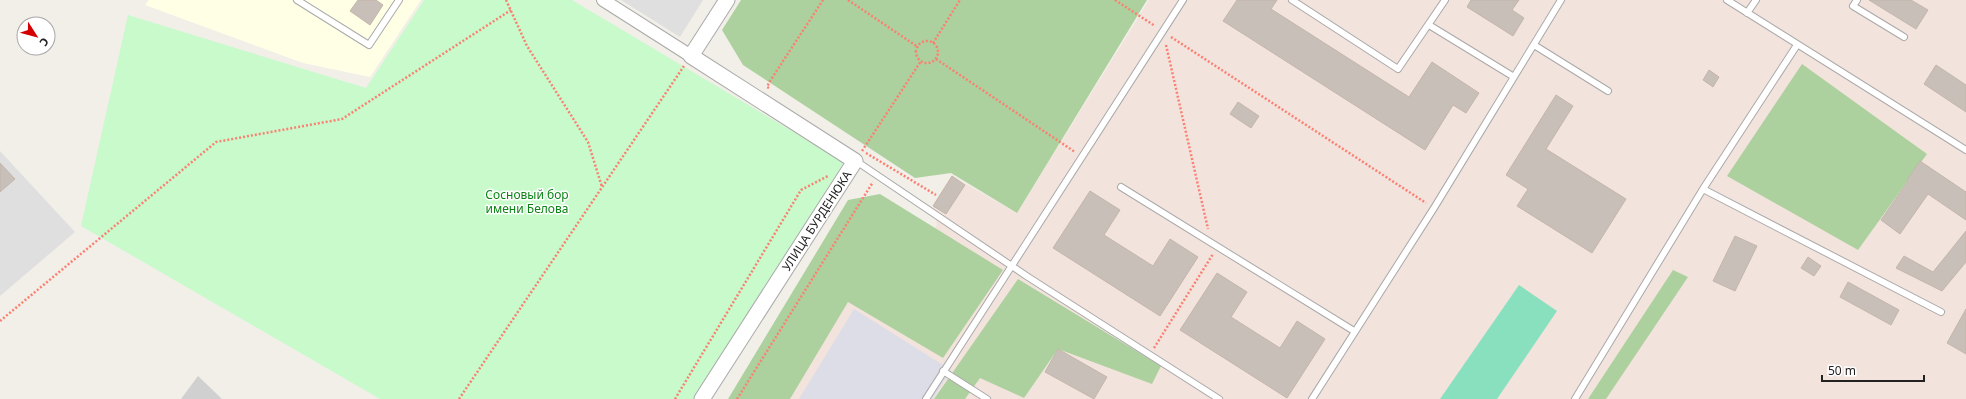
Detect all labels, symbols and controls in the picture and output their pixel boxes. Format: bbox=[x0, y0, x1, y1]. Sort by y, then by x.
north arrow bbox=[16, 16, 56, 56]
text: С bbox=[36, 35, 53, 49]
street label: УЛИЦА БУРДЕНЮКА bbox=[778, 167, 856, 274]
park label: Сосновый бор имени Белова bbox=[485, 186, 569, 217]
scale bar bbox=[1822, 357, 1924, 383]
text: 50 m bbox=[1828, 362, 1856, 379]

